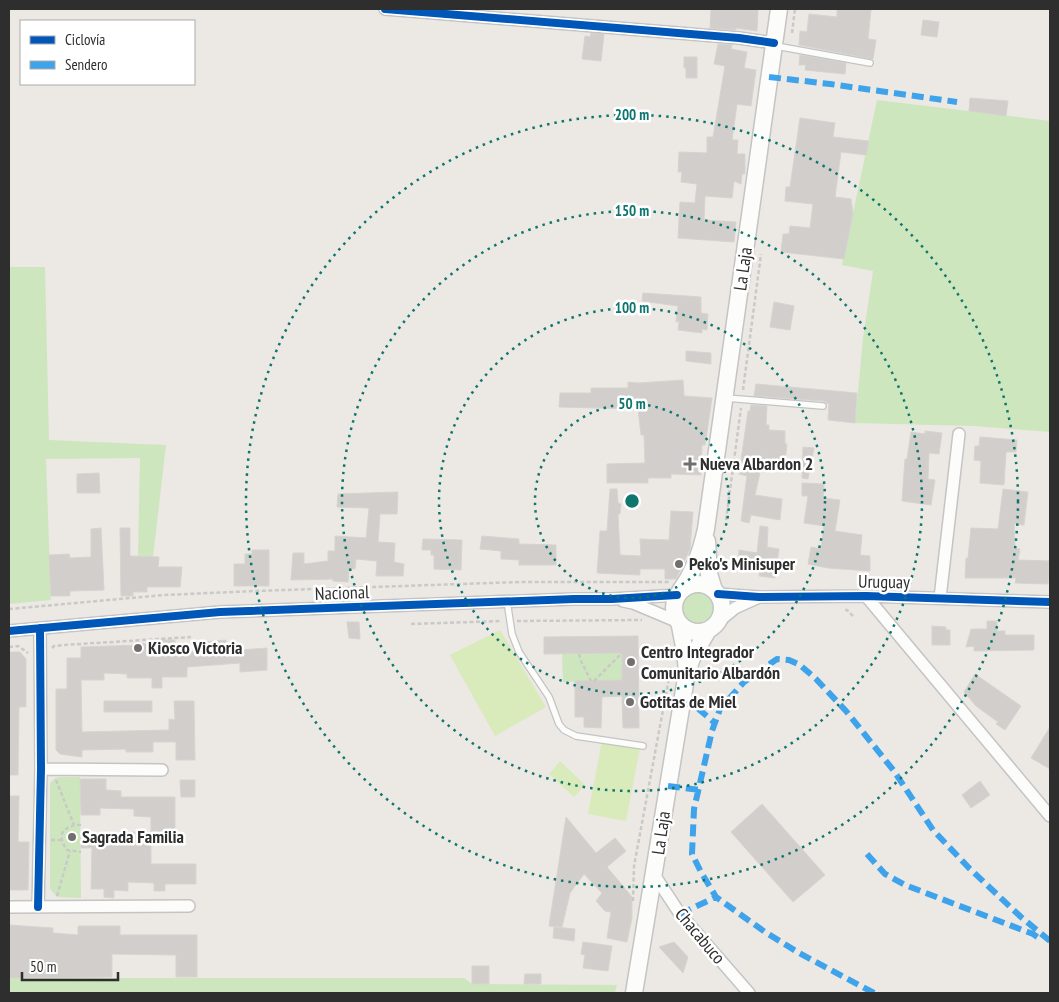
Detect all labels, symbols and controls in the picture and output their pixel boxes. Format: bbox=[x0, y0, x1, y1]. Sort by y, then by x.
legend bbox=[20, 20, 195, 85]
text: Ciclovía bbox=[65, 30, 105, 49]
text: Sendero bbox=[65, 55, 107, 74]
text: 200 m bbox=[615, 105, 649, 124]
text: 150 m bbox=[615, 201, 649, 220]
street label: La Laja bbox=[728, 246, 757, 292]
text: 100 m bbox=[615, 298, 649, 317]
text: 50 m bbox=[618, 394, 646, 413]
place label: Nueva Albardon 2 bbox=[700, 452, 813, 475]
marker: Nueva Albardon 2 bbox=[684, 458, 696, 470]
centre of rings bbox=[623, 492, 641, 510]
place label: Peko's Minisuper bbox=[689, 552, 796, 575]
marker: Peko's Minisuper bbox=[673, 558, 685, 570]
street label: Uruguay bbox=[858, 570, 910, 593]
street label: Nacional bbox=[314, 580, 370, 605]
place label: Kiosco Victoria bbox=[148, 636, 242, 659]
place label: Centro Integrador Comunitario Albardón bbox=[641, 640, 780, 684]
marker: Kiosco Victoria bbox=[132, 642, 144, 654]
marker: Centro Integrador Comunitario Albardón bbox=[625, 656, 637, 668]
place label: Gotitas de Miel bbox=[640, 690, 737, 713]
marker: Gotitas de Miel bbox=[624, 696, 636, 708]
street label: La Laja bbox=[646, 810, 675, 856]
place label: Sagrada Familia bbox=[82, 825, 184, 848]
marker: Sagrada Familia bbox=[66, 831, 78, 843]
street label: Chacabuco bbox=[670, 903, 731, 969]
scale bar bbox=[22, 950, 119, 982]
text: 50 m bbox=[30, 957, 56, 976]

